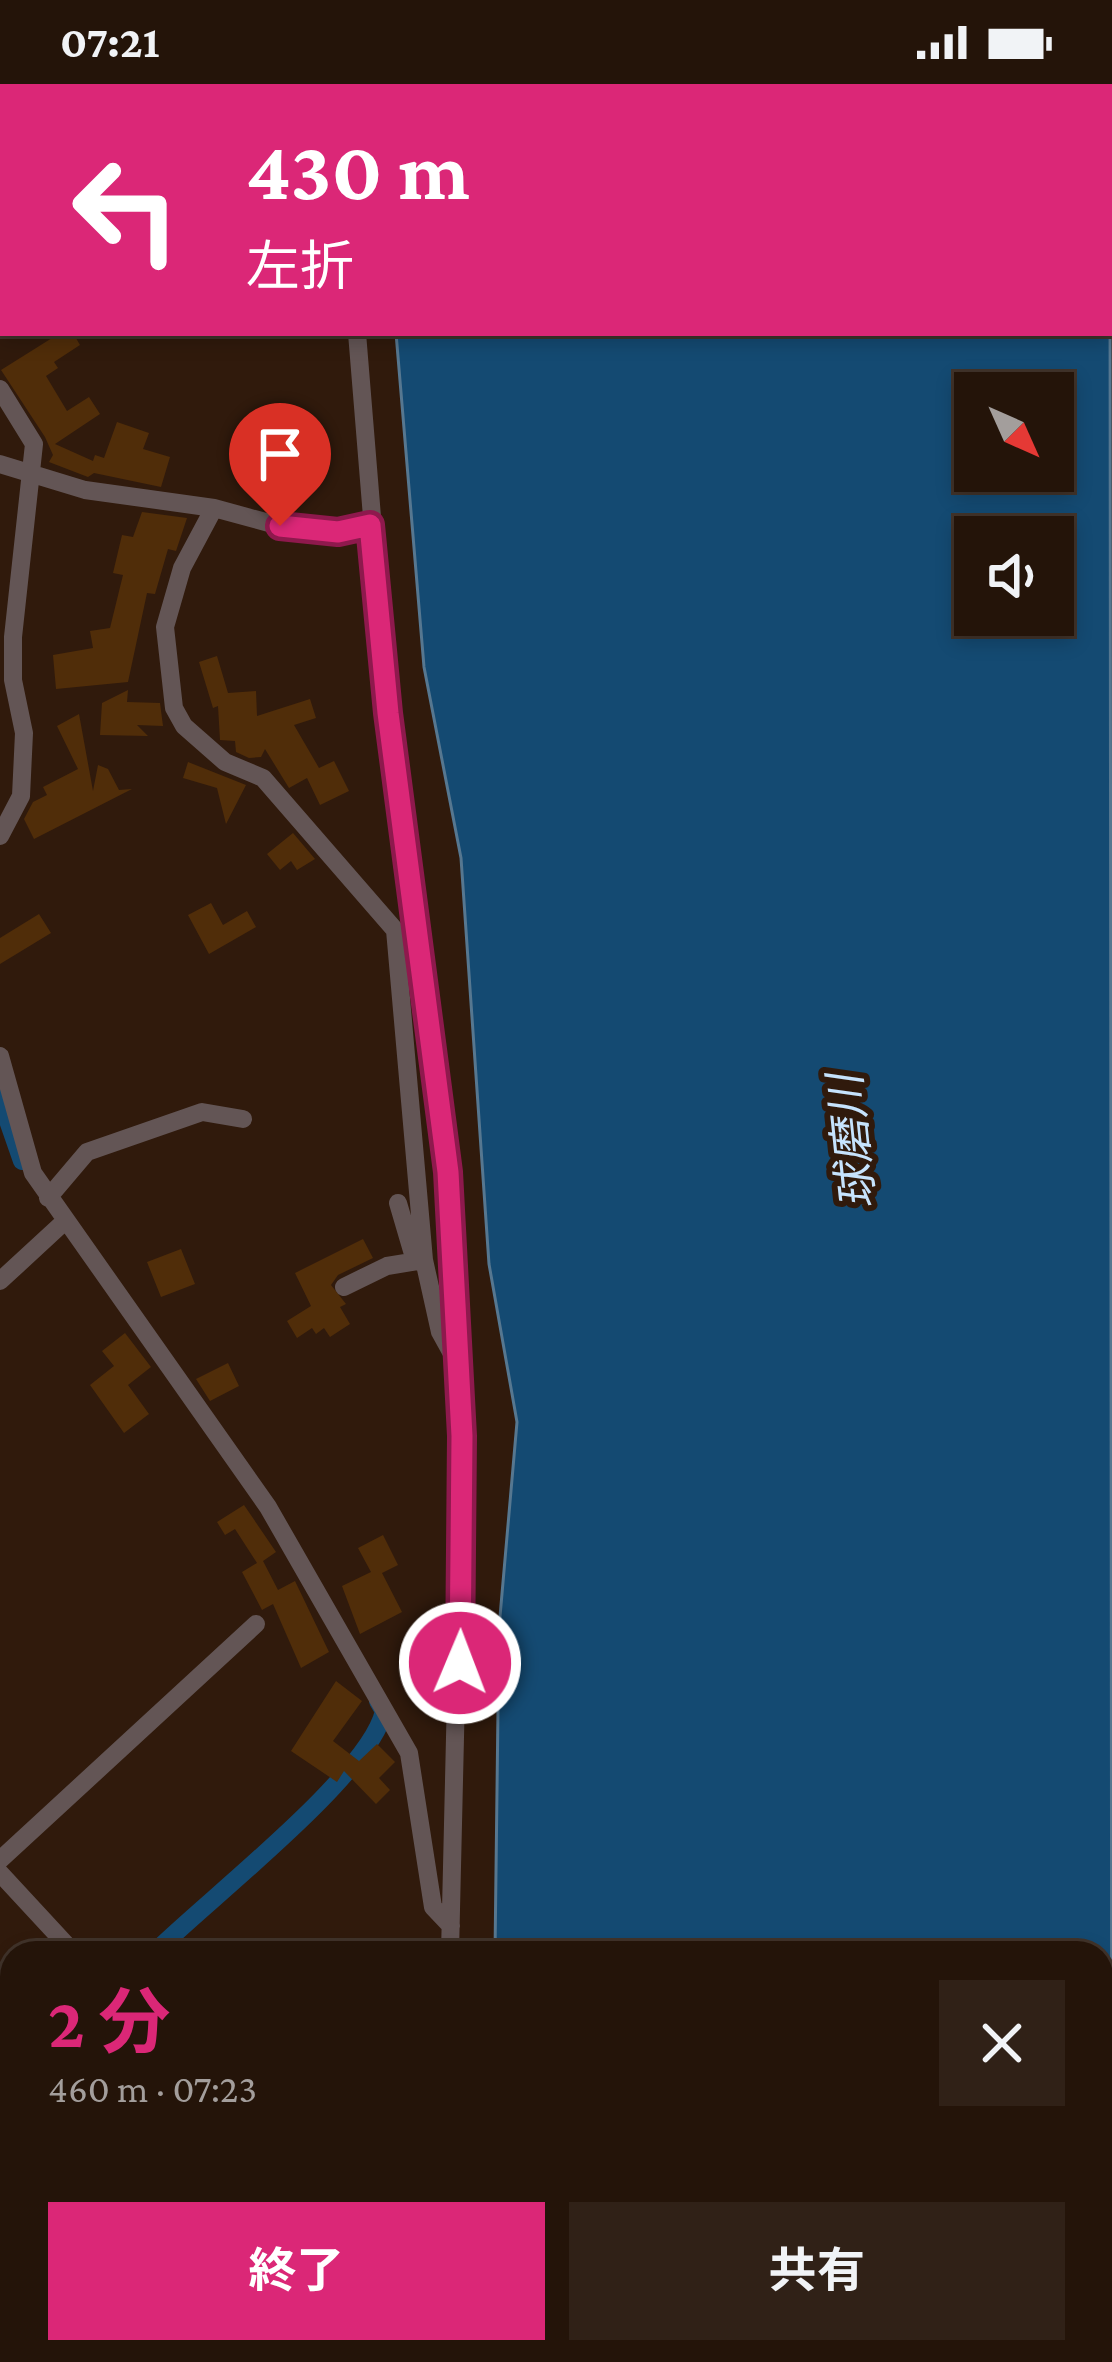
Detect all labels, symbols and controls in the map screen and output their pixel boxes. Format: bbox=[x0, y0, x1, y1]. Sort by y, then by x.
text: 07:21 bbox=[60, 17, 159, 67]
text: 430 m bbox=[246, 124, 470, 217]
icon: left bbox=[48, 132, 204, 288]
text: 左折 bbox=[246, 237, 354, 297]
north arrow bbox=[954, 372, 1074, 492]
map controls bbox=[954, 372, 1074, 636]
pin bbox=[229, 403, 331, 526]
icon: arrive bbox=[247, 421, 313, 487]
button: sound bbox=[954, 516, 1074, 636]
water label: 球磨川 bbox=[820, 1068, 884, 1212]
position arrow bbox=[397, 1600, 523, 1726]
button: close bbox=[939, 1980, 1065, 2106]
text: 2 分 bbox=[48, 1982, 171, 2062]
text: 460 m · 07:23 bbox=[48, 2067, 257, 2110]
button: 終了 bbox=[48, 2202, 545, 2340]
button: 共有 bbox=[569, 2202, 1065, 2340]

